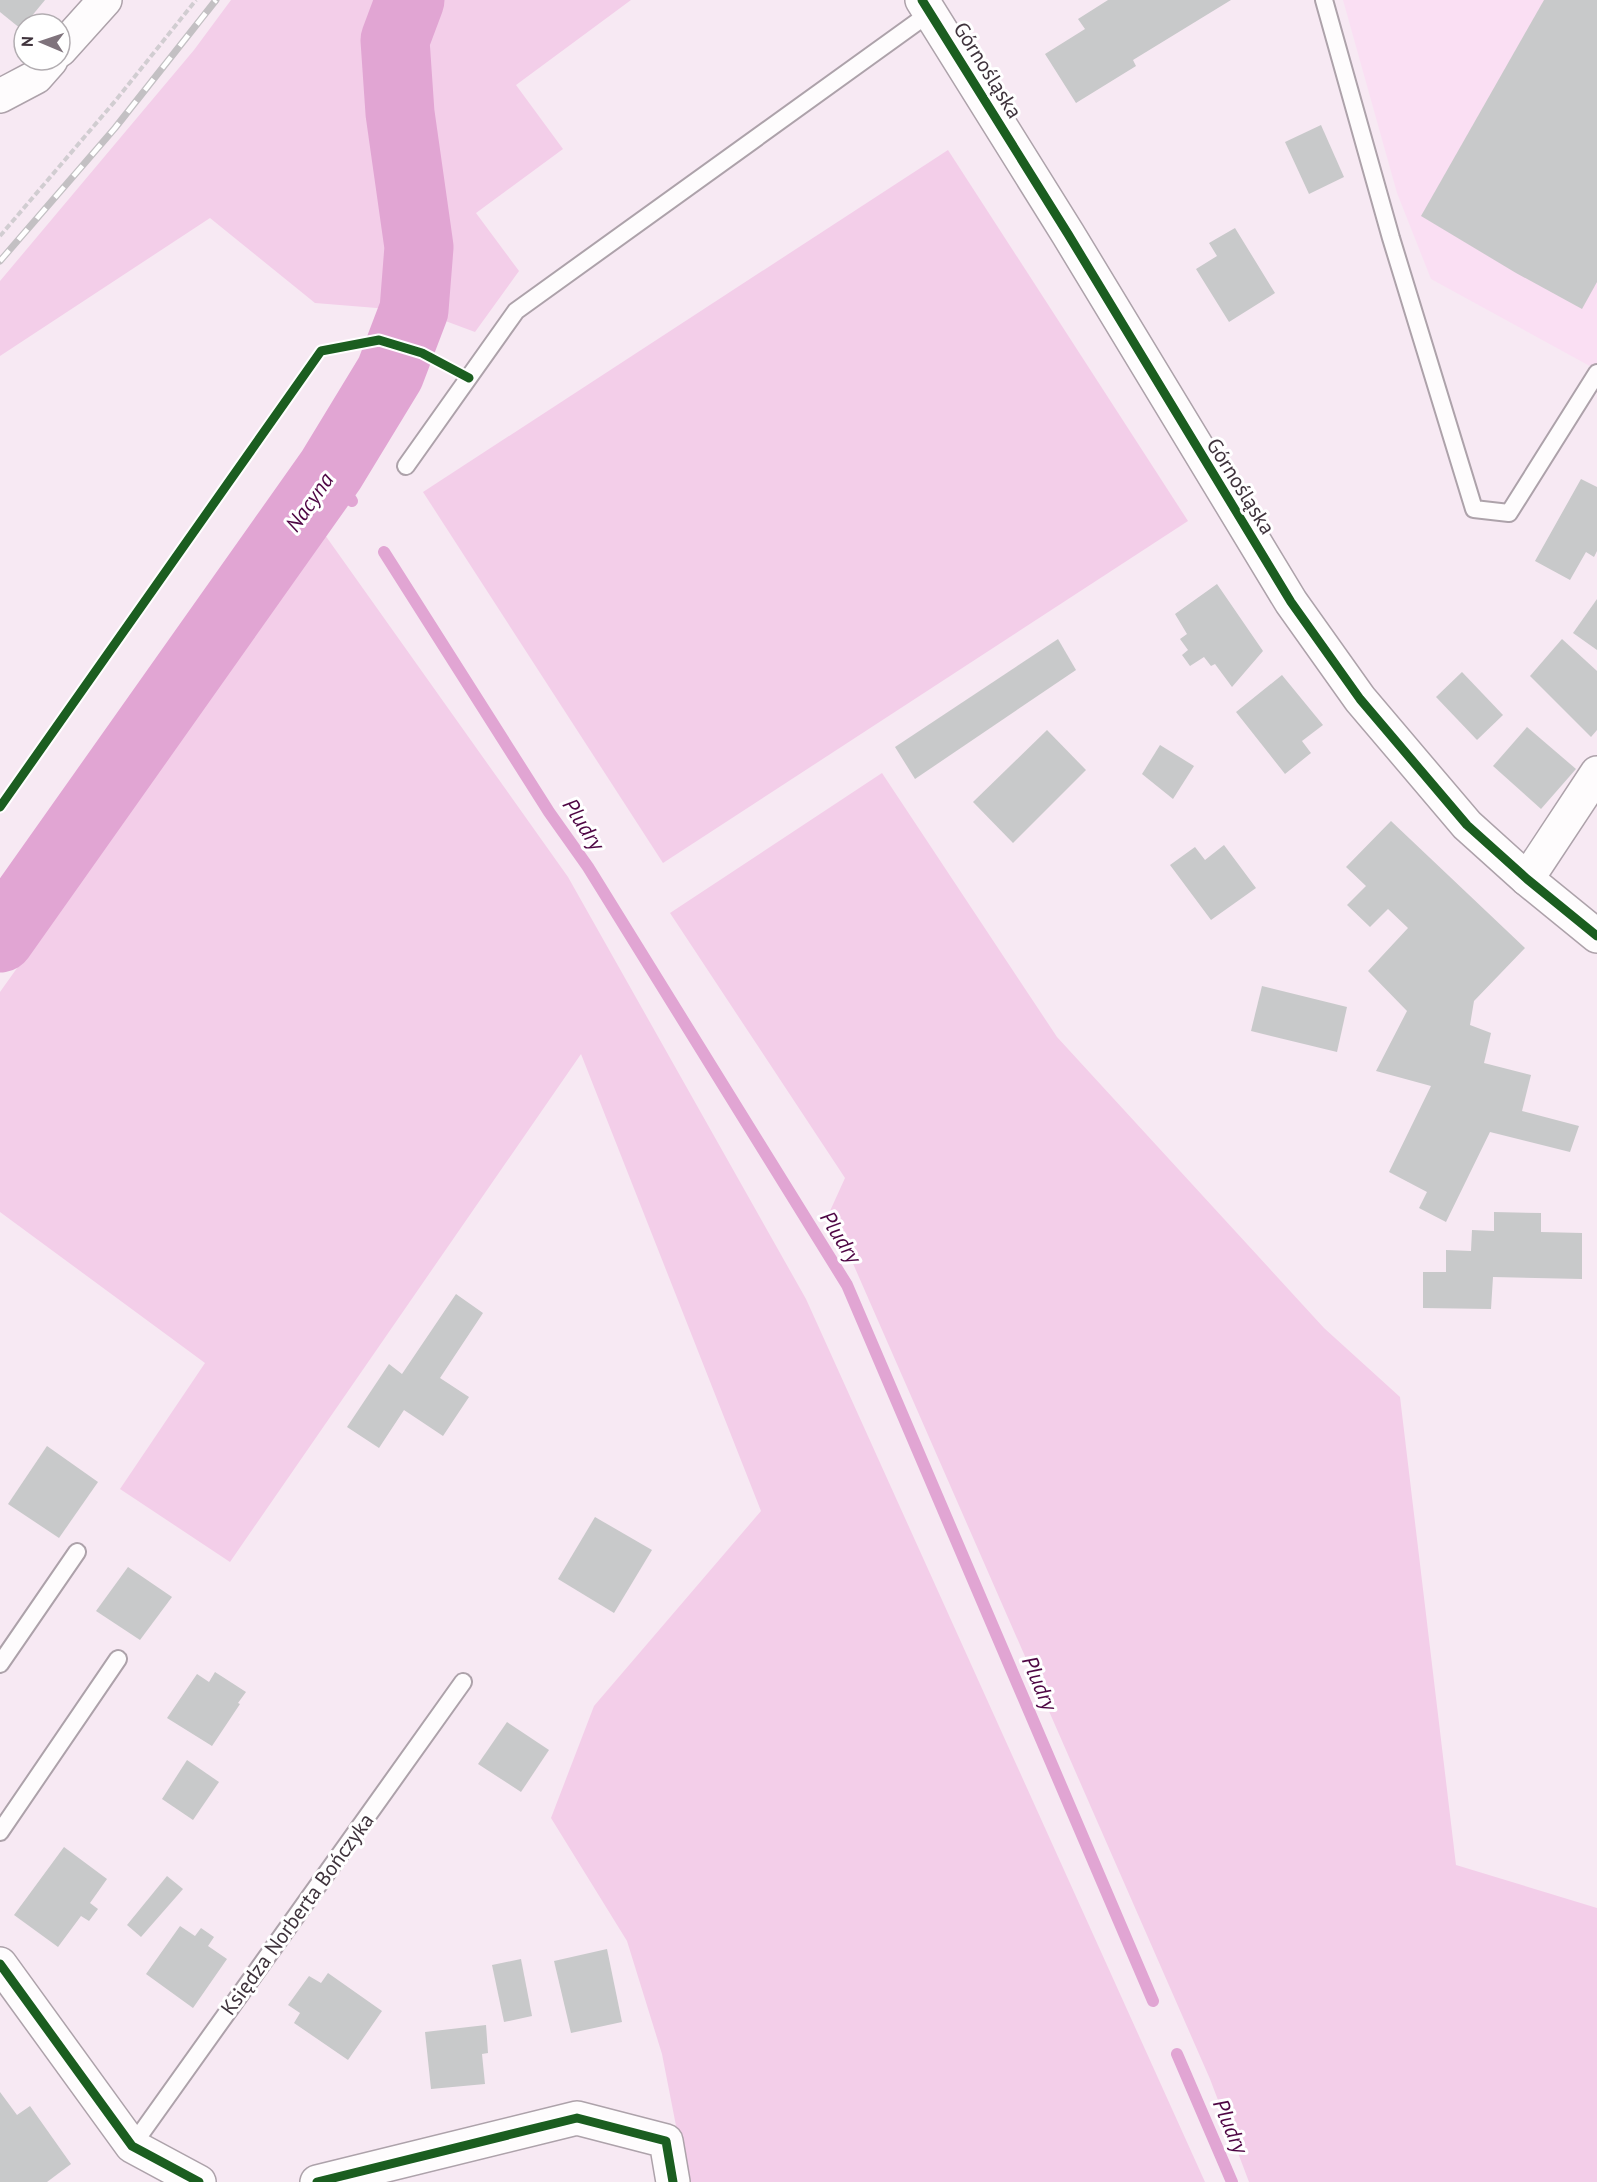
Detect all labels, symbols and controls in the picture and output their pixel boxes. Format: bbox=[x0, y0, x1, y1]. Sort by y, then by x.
north arrow bbox=[12, 12, 72, 72]
street label: Górnośląska bbox=[948, 17, 1028, 123]
text: N bbox=[17, 36, 37, 47]
street label: Górnośląska bbox=[1201, 433, 1281, 539]
water label: Nacyna bbox=[279, 467, 340, 537]
water label: Pludry bbox=[557, 792, 612, 857]
water label: Pludry bbox=[814, 1205, 869, 1270]
water label: Pludry bbox=[1016, 1651, 1065, 1716]
street label: Księdza Norberta Bończyka bbox=[215, 1808, 379, 2020]
water label: Pludry bbox=[1207, 2094, 1256, 2159]

